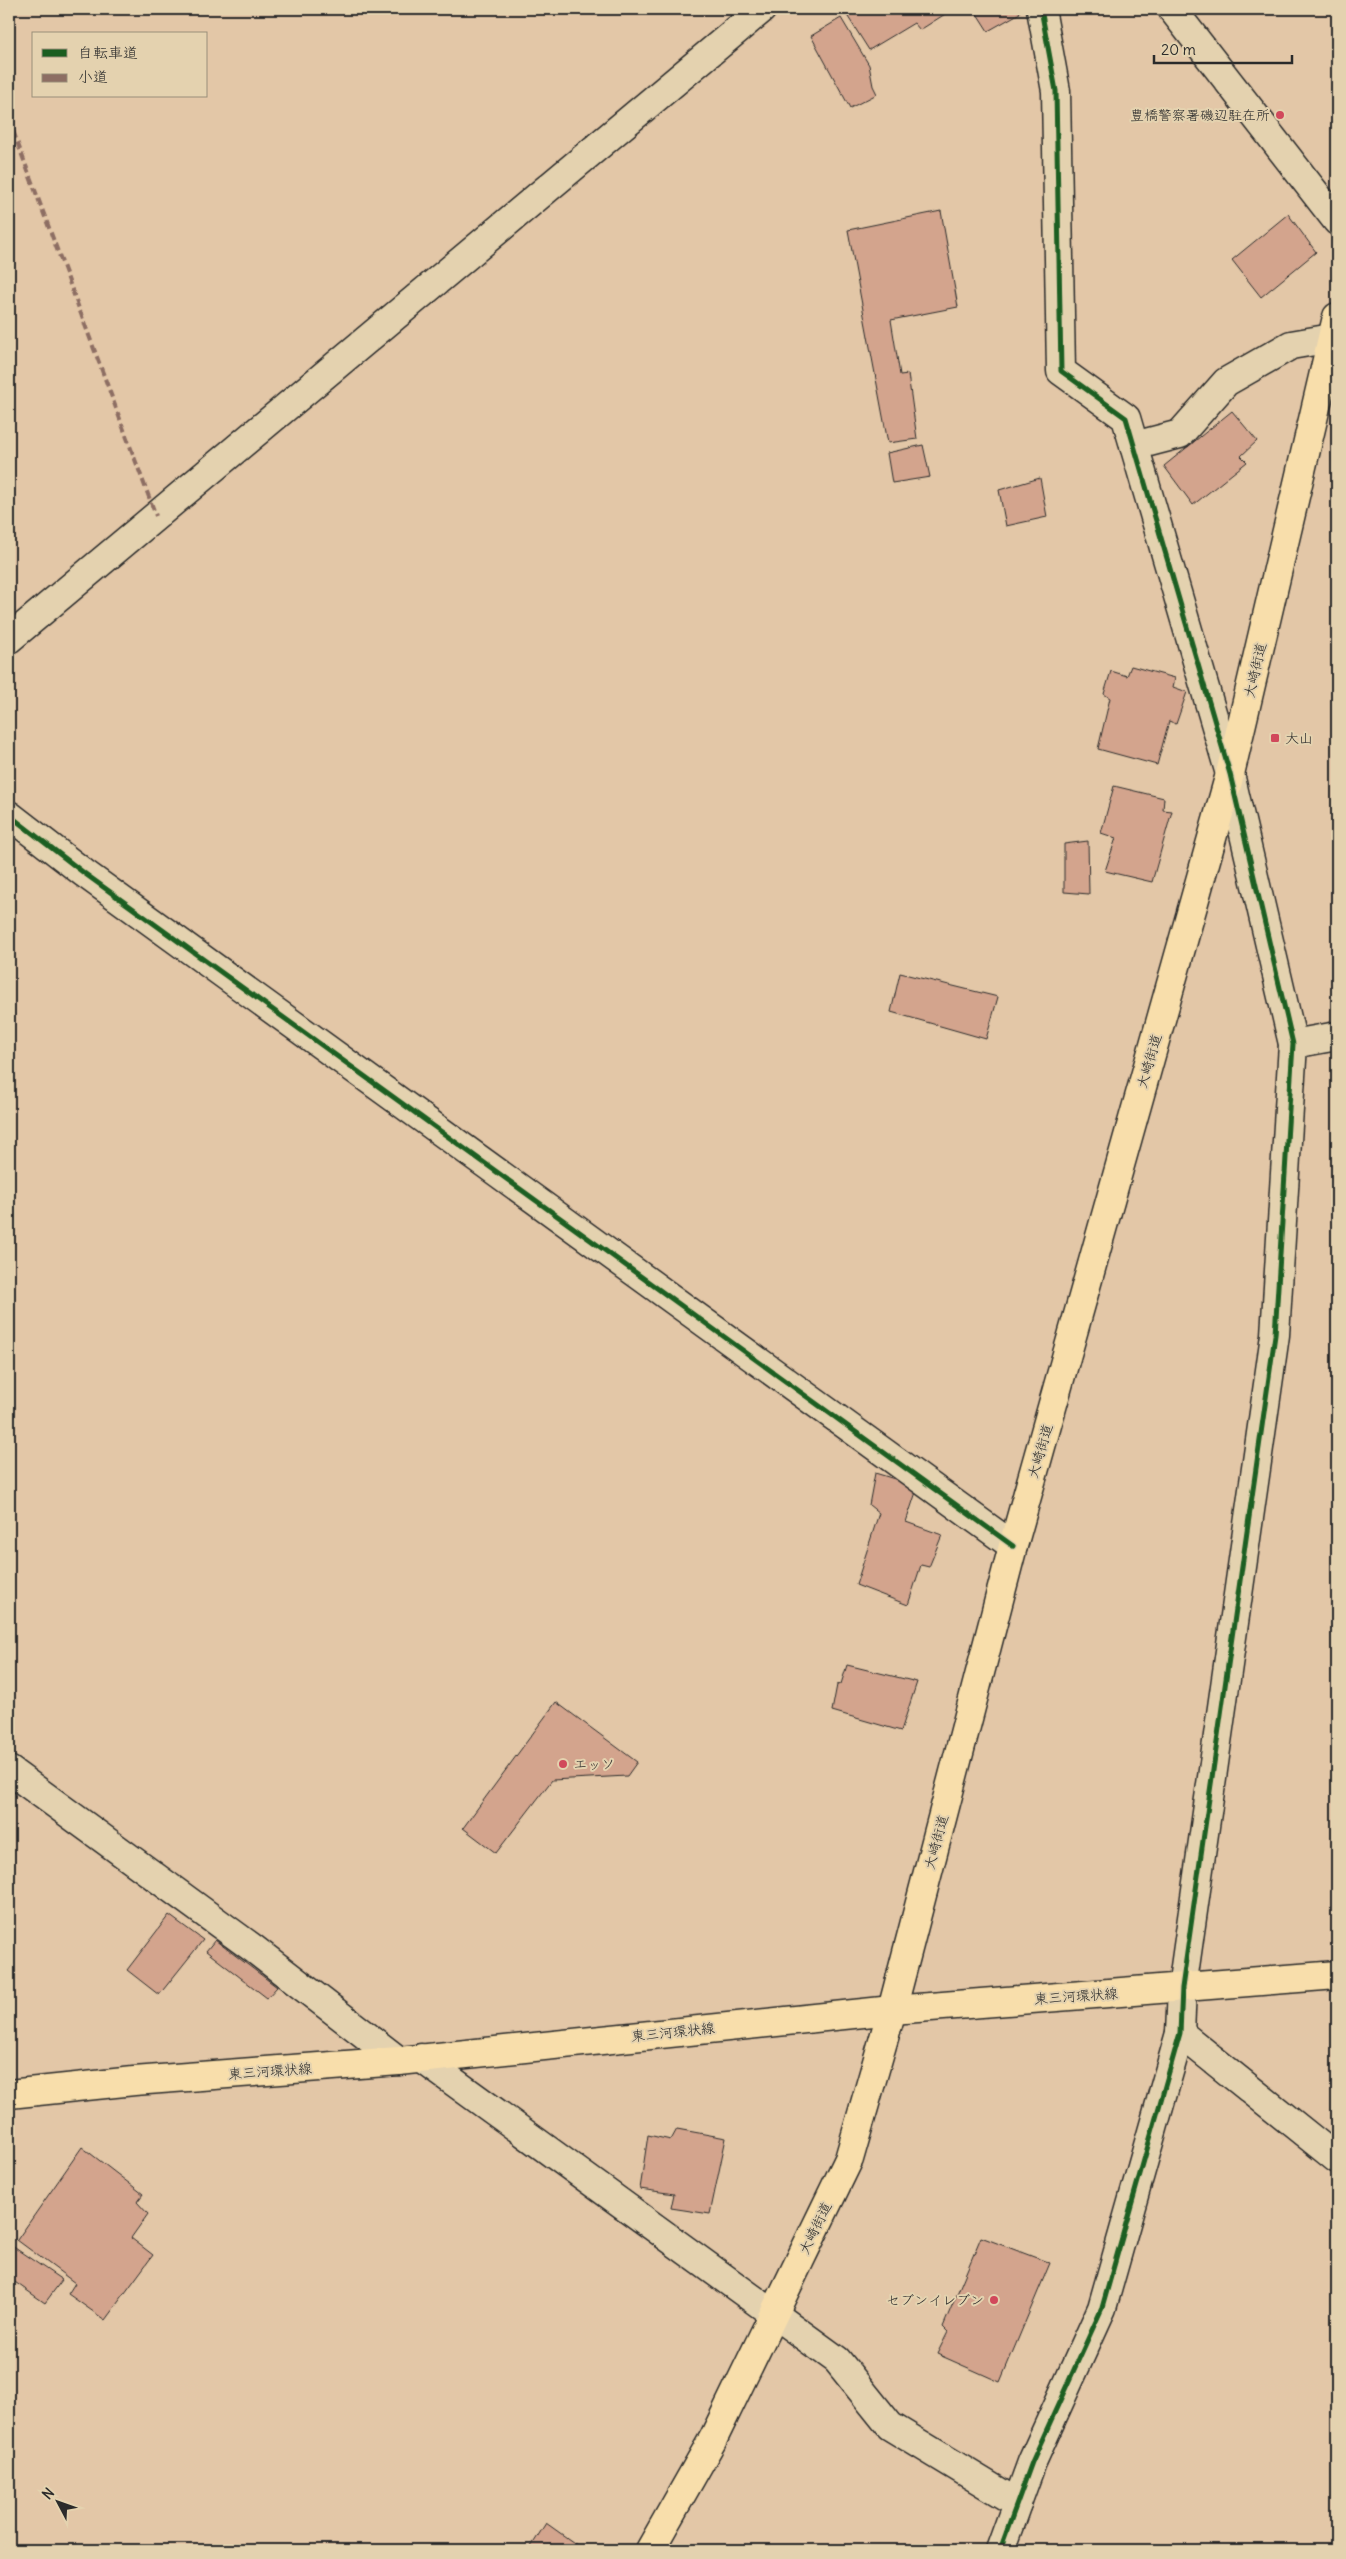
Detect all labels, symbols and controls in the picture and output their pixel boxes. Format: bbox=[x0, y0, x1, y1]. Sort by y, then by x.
legend bbox=[32, 32, 208, 98]
scale bar bbox=[1154, 32, 1291, 64]
text: 20 m bbox=[1161, 40, 1196, 59]
text: 自転車道 bbox=[78, 43, 138, 62]
text: 小道 bbox=[78, 67, 108, 86]
place label: 豊橋警察署磯辺駐在所 bbox=[1130, 106, 1270, 124]
marker: 豊橋警察署磯辺駐在所 bbox=[1274, 109, 1286, 121]
street label: 大崎街道 bbox=[1240, 641, 1270, 699]
place label: 大山 bbox=[1285, 729, 1313, 747]
marker: 大山 bbox=[1269, 732, 1281, 744]
street label: 大崎街道 bbox=[1133, 1032, 1165, 1090]
street label: 大崎街道 bbox=[1024, 1422, 1056, 1480]
place label: エッソ bbox=[573, 1755, 615, 1773]
marker: エッソ bbox=[557, 1758, 569, 1770]
street label: 大崎街道 bbox=[920, 1813, 952, 1871]
street label: 東三河環状線 bbox=[1033, 1984, 1119, 2008]
street label: 東三河環状線 bbox=[630, 2019, 716, 2045]
street label: 東三河環状線 bbox=[227, 2059, 313, 2083]
street label: 大崎街道 bbox=[795, 2199, 835, 2257]
place label: セブンイレブン bbox=[886, 2291, 984, 2309]
marker: セブンイレブン bbox=[988, 2294, 1000, 2306]
north arrow bbox=[32, 2476, 82, 2526]
text: N bbox=[38, 2484, 58, 2503]

